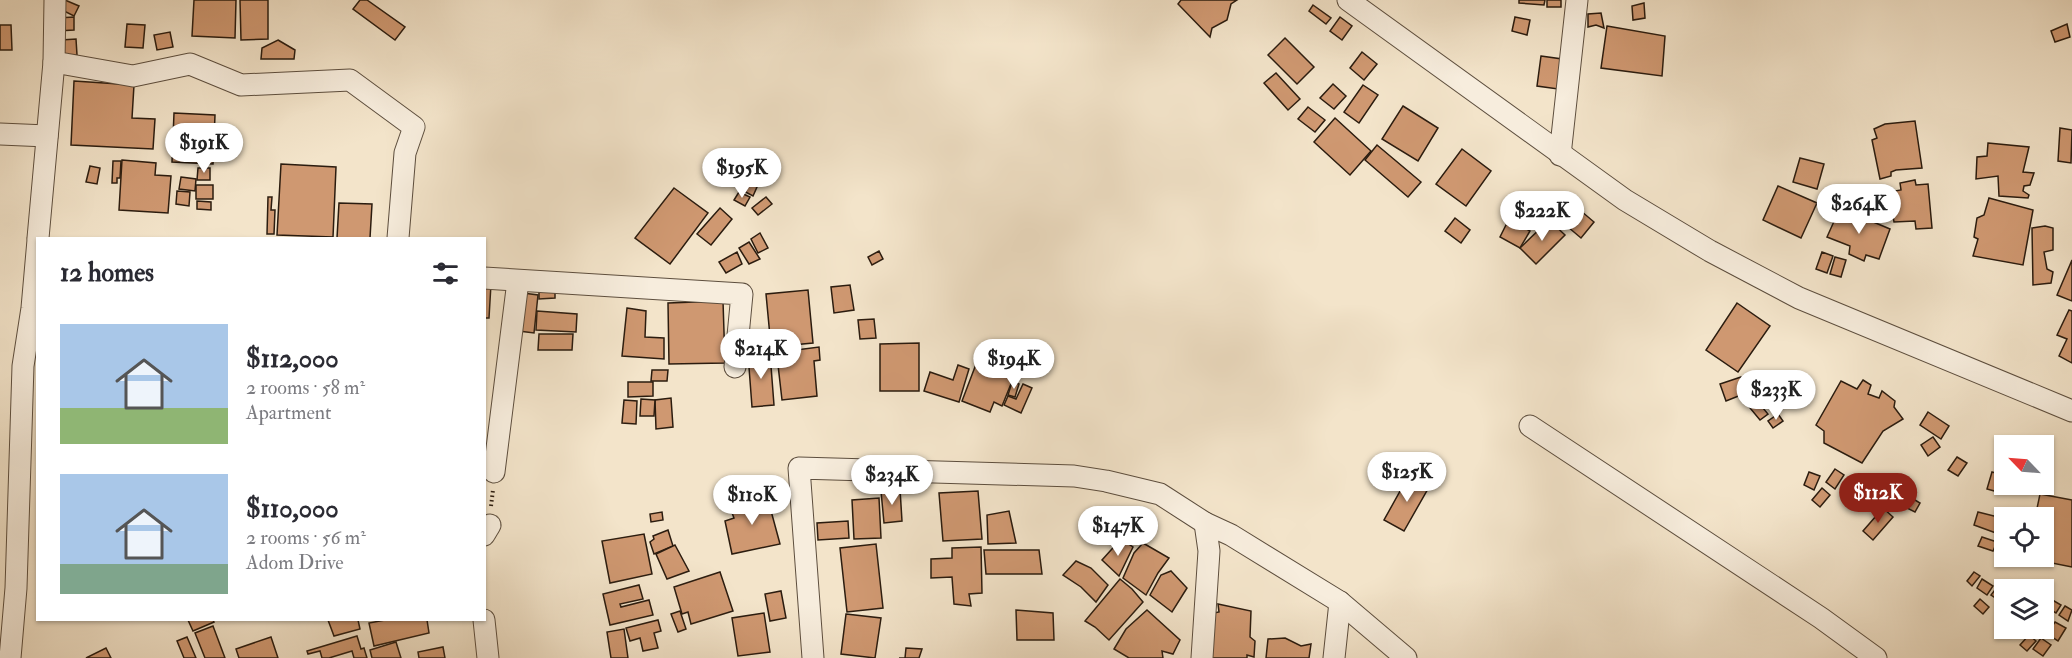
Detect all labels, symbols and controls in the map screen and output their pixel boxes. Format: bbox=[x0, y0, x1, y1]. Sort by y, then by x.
pin: $191K bbox=[162, 123, 246, 174]
text: $191K bbox=[179, 130, 229, 155]
pin: $195K bbox=[700, 148, 784, 199]
text: $195K bbox=[716, 155, 768, 180]
pin: $264K bbox=[1817, 184, 1901, 235]
pin: $222K bbox=[1500, 191, 1584, 242]
text: $264K bbox=[1831, 191, 1887, 216]
text: $222K bbox=[1514, 198, 1570, 223]
text: 12 homes bbox=[60, 257, 154, 289]
icon: filters bbox=[429, 257, 462, 290]
pin: $214K bbox=[719, 329, 803, 380]
text: $214K bbox=[734, 336, 788, 361]
pin: $194K bbox=[972, 339, 1056, 390]
text: $112,000 bbox=[246, 343, 339, 375]
text: $194K bbox=[987, 346, 1041, 371]
icon: home bbox=[108, 348, 180, 420]
pin: $233K bbox=[1734, 370, 1818, 421]
text: 2 rooms · 58 m² bbox=[246, 375, 365, 400]
text: $233K bbox=[1751, 377, 1801, 402]
text: Apartment bbox=[246, 400, 331, 425]
north arrow bbox=[1994, 435, 2054, 495]
map controls bbox=[1994, 435, 2054, 639]
pin: $125K bbox=[1365, 452, 1449, 503]
pin: $234K bbox=[850, 455, 934, 506]
text: $125K bbox=[1381, 459, 1433, 484]
text: $234K bbox=[865, 462, 919, 487]
pin: $112K bbox=[1836, 473, 1920, 524]
pin: $110K bbox=[710, 475, 794, 526]
text: $112K bbox=[1853, 480, 1903, 505]
text: $110K bbox=[727, 482, 777, 507]
text: $110,000 bbox=[246, 493, 339, 525]
icon: home bbox=[108, 498, 180, 570]
pin: $147K bbox=[1076, 506, 1160, 557]
button: locate bbox=[1994, 507, 2054, 567]
text: $147K bbox=[1092, 513, 1144, 538]
text: 2 rooms · 56 m² bbox=[246, 525, 366, 550]
text: Adom Drive bbox=[246, 550, 344, 575]
button: layers bbox=[1994, 579, 2054, 639]

